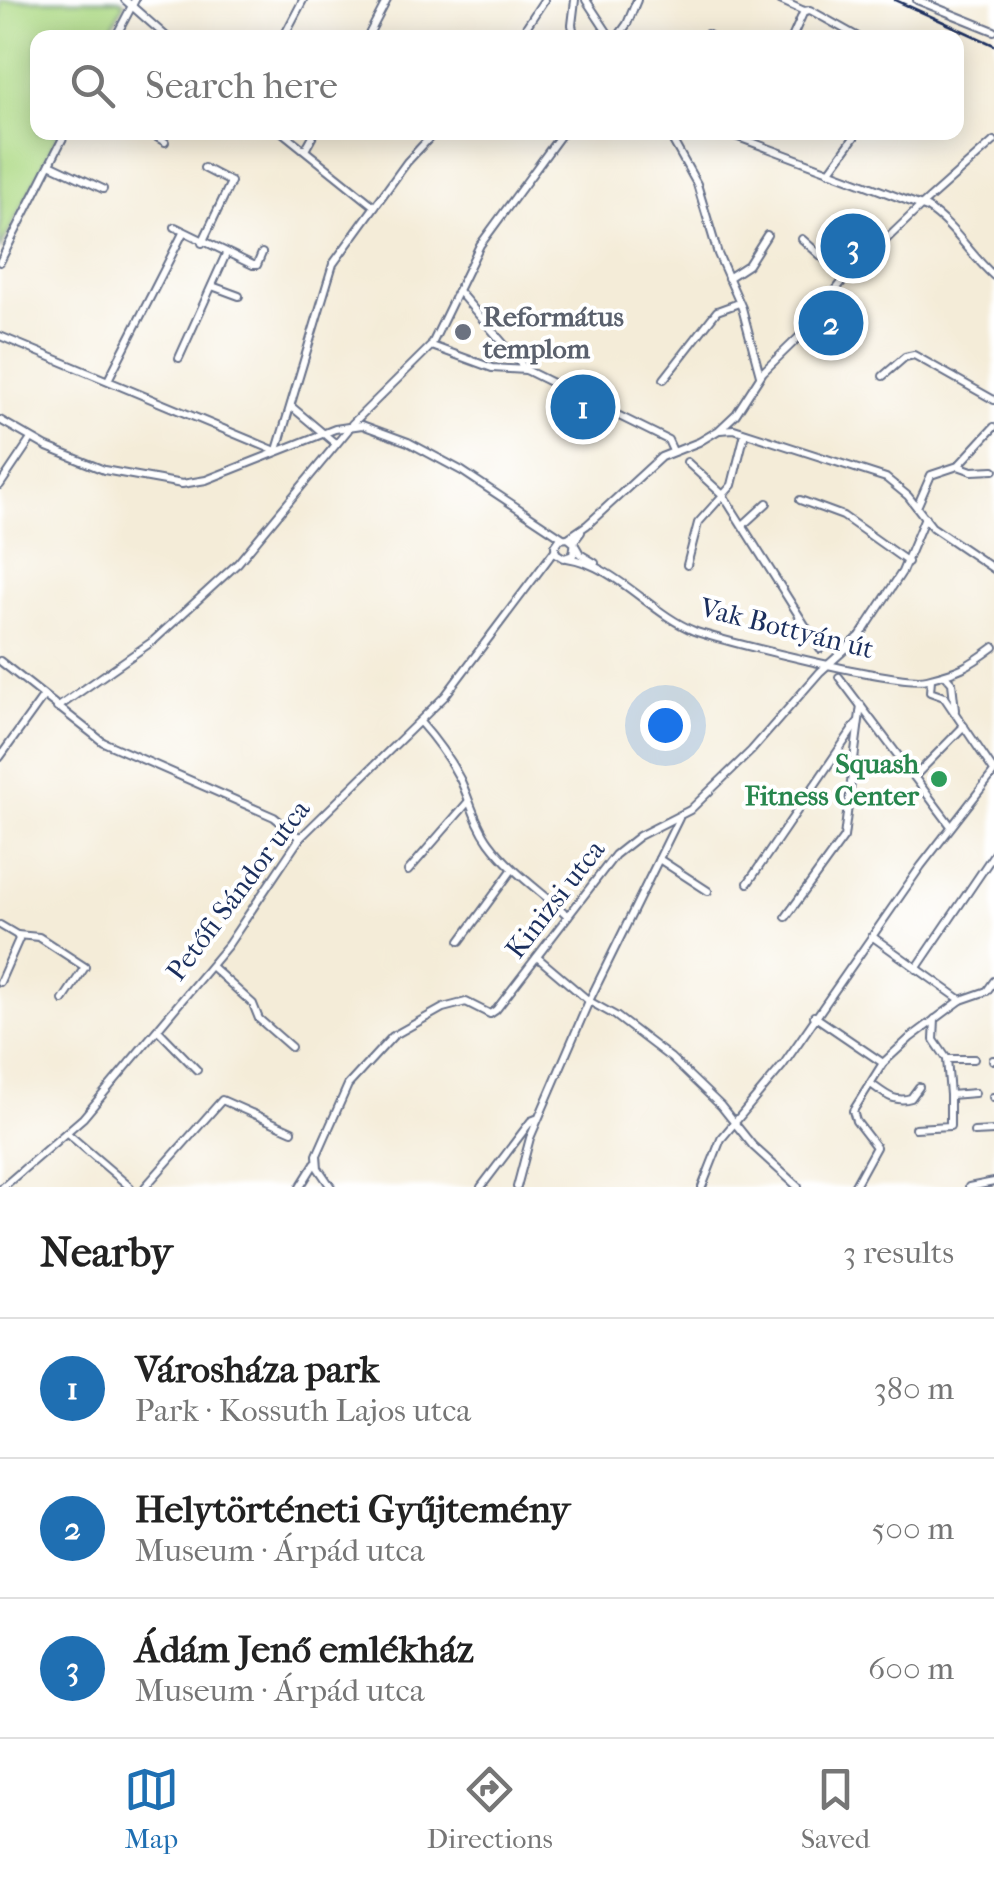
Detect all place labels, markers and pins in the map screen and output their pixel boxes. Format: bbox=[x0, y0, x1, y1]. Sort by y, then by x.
pin: 3 bbox=[820, 208, 886, 284]
pin: 2 bbox=[798, 286, 864, 360]
place label: Református templom bbox=[482, 300, 624, 365]
marker: Református templom bbox=[452, 321, 474, 343]
pin: 1 bbox=[550, 370, 616, 444]
place label: Squash Fitness Center bbox=[745, 747, 920, 812]
marker: Squash Fitness Center bbox=[928, 768, 950, 790]

